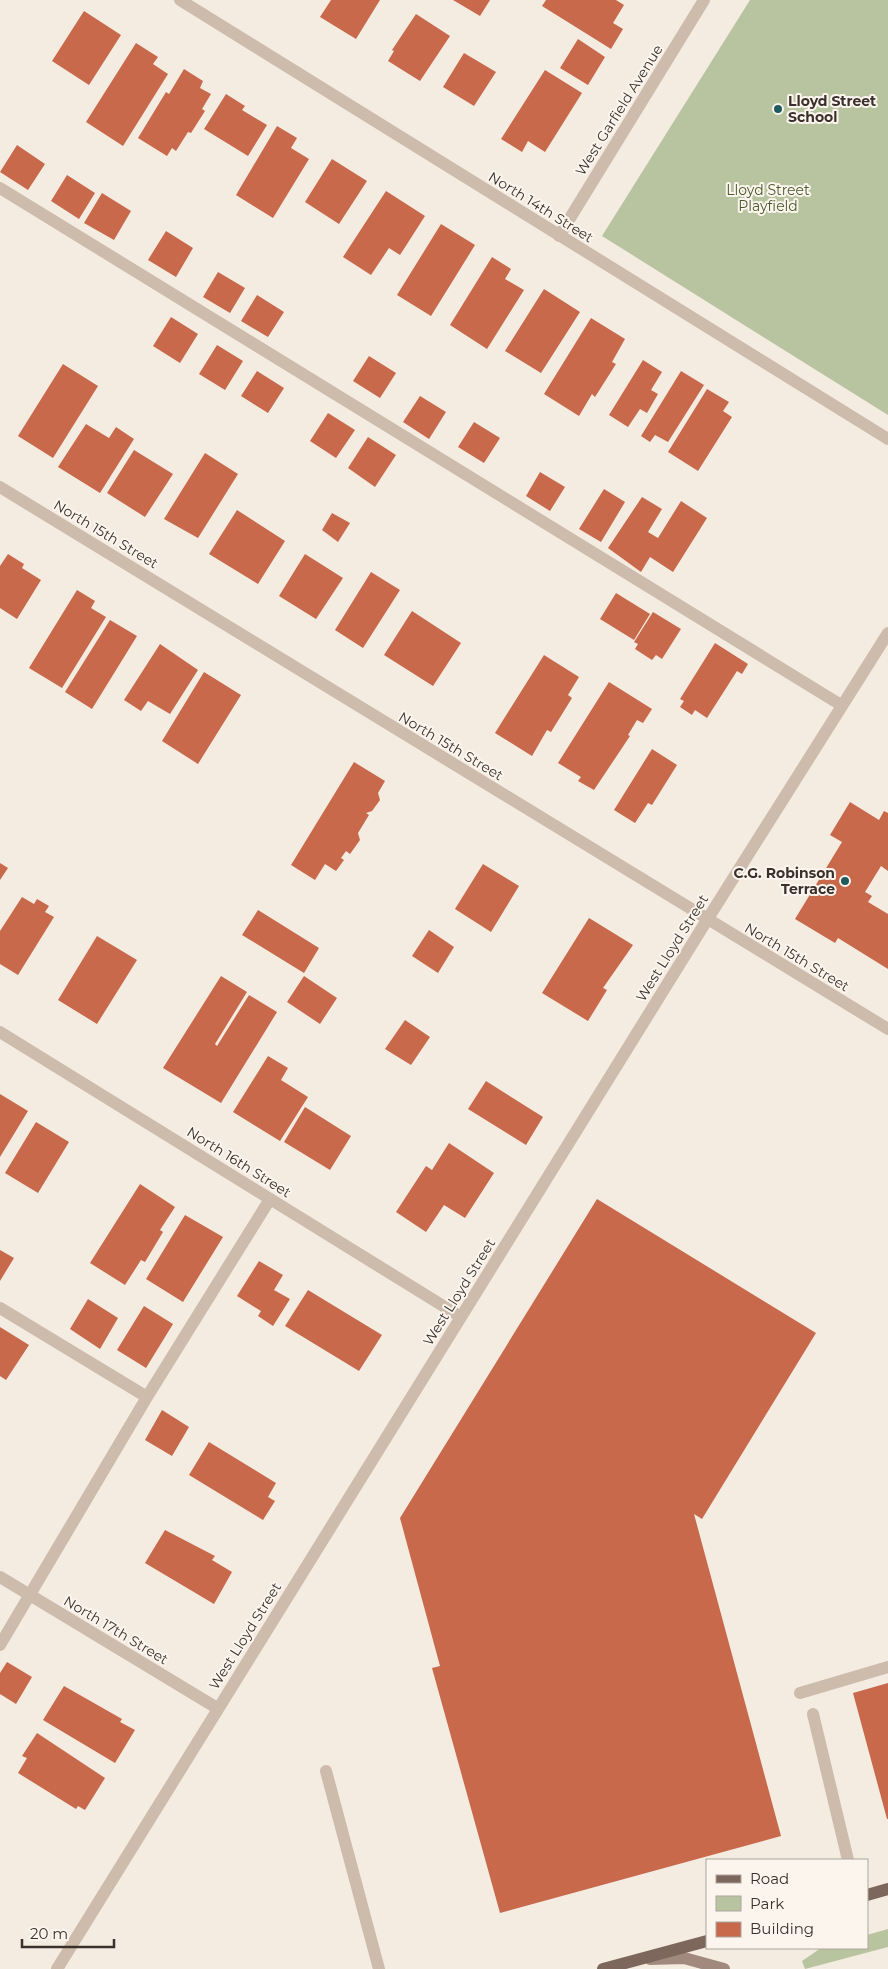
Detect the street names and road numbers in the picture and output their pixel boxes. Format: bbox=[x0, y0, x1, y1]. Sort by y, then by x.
street label: West Garfield Avenue bbox=[571, 41, 667, 179]
street label: North 14th Street bbox=[485, 168, 597, 247]
street label: North 15th Street bbox=[50, 496, 162, 573]
street label: North 15th Street bbox=[395, 708, 507, 785]
street label: West Lloyd Street bbox=[632, 891, 712, 1005]
street label: North 15th Street bbox=[741, 919, 853, 996]
street label: North 16th Street bbox=[184, 1123, 295, 1201]
street label: West Lloyd Street bbox=[419, 1235, 499, 1349]
street label: West Lloyd Street bbox=[205, 1579, 285, 1693]
street label: North 17th Street bbox=[60, 1592, 172, 1669]

